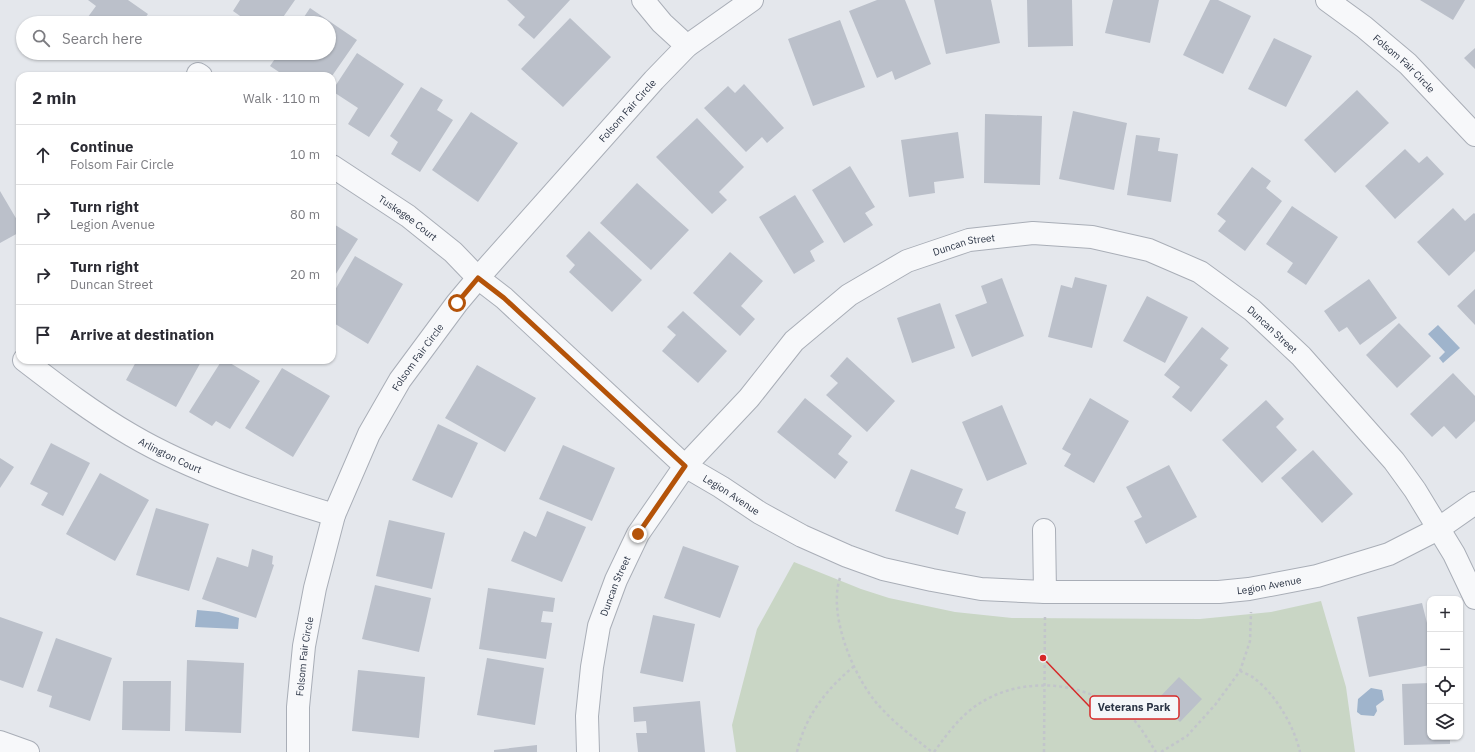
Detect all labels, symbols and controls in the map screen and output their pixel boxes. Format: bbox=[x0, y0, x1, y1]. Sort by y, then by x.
search box bbox=[16, 16, 336, 60]
icon: search bbox=[30, 27, 52, 49]
text: Search here bbox=[62, 29, 142, 48]
street label: Folsom Fair Circle bbox=[1371, 31, 1438, 96]
street label: Folsom Fair Circle bbox=[596, 76, 659, 145]
text: 2 min bbox=[32, 87, 76, 109]
text: Walk · 110 m bbox=[243, 90, 320, 107]
text: Continue bbox=[70, 137, 134, 156]
icon: ahead bbox=[32, 144, 54, 166]
text: 10 m bbox=[290, 146, 320, 163]
text: Folsom Fair Circle bbox=[70, 156, 174, 173]
street label: Tuskegee Court bbox=[376, 192, 440, 244]
text: Turn right bbox=[70, 197, 139, 216]
icon: right bbox=[32, 204, 54, 226]
text: 80 m bbox=[290, 206, 320, 223]
text: Legion Avenue bbox=[70, 216, 155, 233]
street label: Duncan Street bbox=[931, 231, 996, 258]
text: Turn right bbox=[70, 257, 139, 276]
icon: right bbox=[32, 264, 54, 286]
text: 20 m bbox=[290, 266, 320, 283]
text: Duncan Street bbox=[70, 276, 153, 293]
route start bbox=[448, 294, 466, 312]
street label: Duncan Street bbox=[1245, 302, 1301, 356]
street label: Folsom Fair Circle bbox=[389, 320, 446, 393]
icon: arrive bbox=[32, 324, 54, 346]
text: Arrive at destination bbox=[70, 325, 214, 344]
street label: Arlington Court bbox=[137, 434, 204, 476]
street label: Legion Avenue bbox=[701, 471, 763, 518]
route end bbox=[629, 525, 647, 543]
street label: Duncan Street bbox=[597, 553, 633, 618]
street label: Legion Avenue bbox=[1236, 573, 1303, 597]
map controls bbox=[1427, 596, 1463, 740]
button: + bbox=[1427, 596, 1463, 632]
street label: Folsom Fair Circle bbox=[293, 615, 316, 697]
button: − bbox=[1427, 632, 1463, 668]
button: locate bbox=[1427, 668, 1463, 704]
callout: Veterans Park bbox=[1090, 696, 1179, 719]
text: Veterans Park bbox=[1098, 700, 1171, 714]
button: layers bbox=[1427, 704, 1463, 740]

